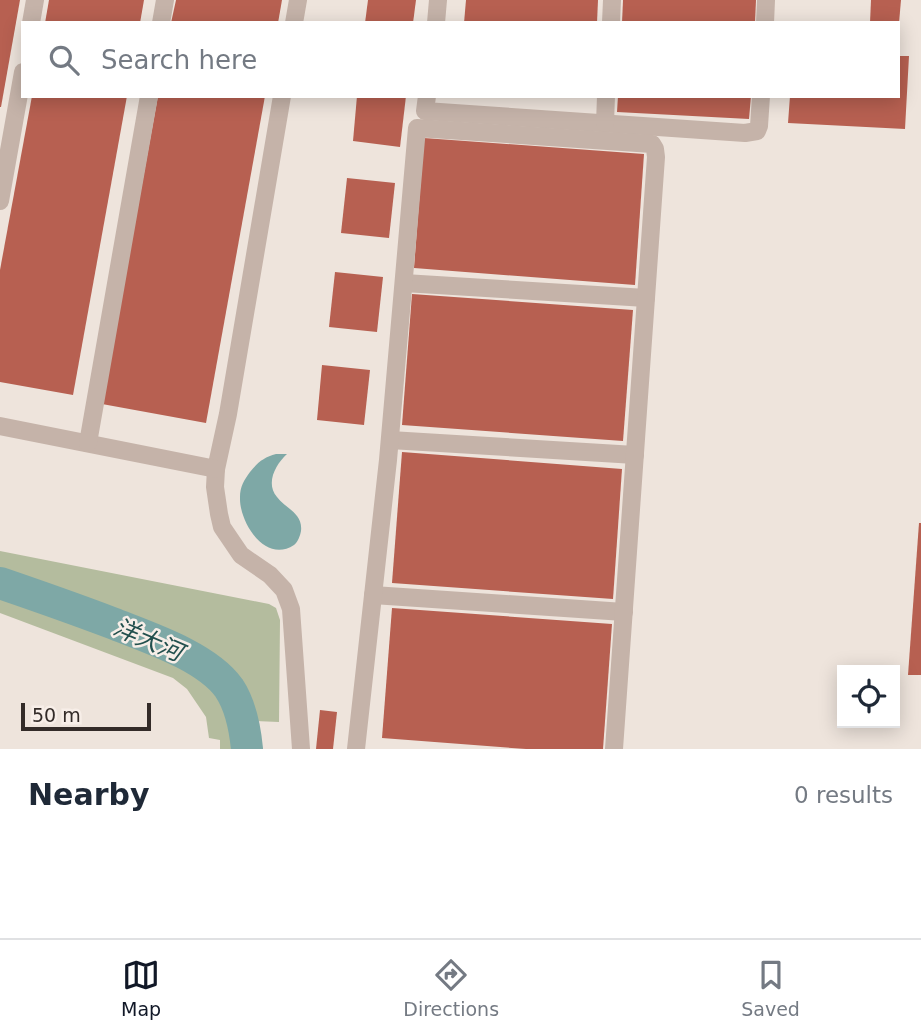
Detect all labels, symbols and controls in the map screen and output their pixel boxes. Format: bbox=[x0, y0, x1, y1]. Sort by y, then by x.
search box bbox=[21, 21, 900, 98]
icon: search bbox=[45, 41, 83, 79]
text: Search here bbox=[101, 45, 257, 75]
water label: 洋大河 bbox=[109, 613, 190, 669]
map controls bbox=[837, 665, 900, 728]
button: locate bbox=[837, 665, 900, 728]
scale bar bbox=[21, 700, 150, 732]
text: 50 m bbox=[32, 704, 81, 726]
text: Nearby bbox=[28, 777, 150, 812]
text: 0 results bbox=[794, 782, 893, 808]
tab: Map bbox=[121, 956, 161, 1020]
tab: Directions bbox=[403, 956, 499, 1020]
tab: Saved bbox=[741, 956, 800, 1020]

